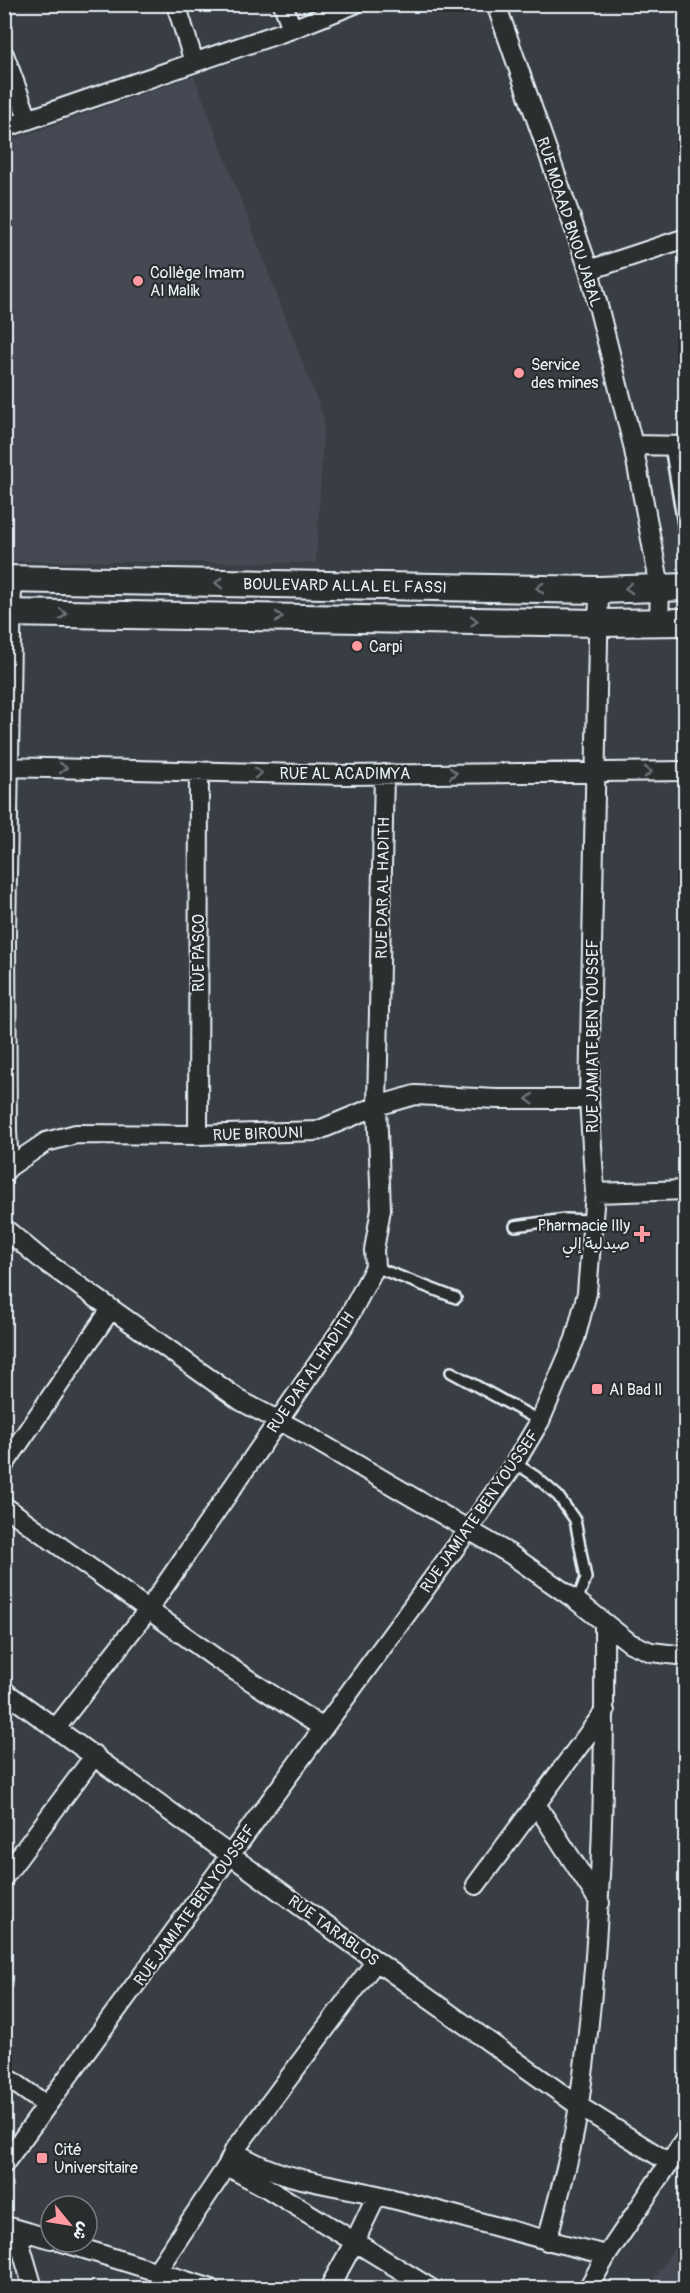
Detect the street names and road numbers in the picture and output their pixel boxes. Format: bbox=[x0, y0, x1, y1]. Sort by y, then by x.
street label: RUE MOAAD BNOU JABAL bbox=[532, 135, 606, 310]
street label: BOULEVARD ALLAL EL FASSI bbox=[243, 574, 447, 598]
street label: RUE AL ACADIMYA bbox=[280, 764, 410, 784]
street label: RUE DAR AL HADITH bbox=[372, 817, 394, 959]
street label: RUE PASCO bbox=[189, 914, 209, 992]
street label: RUE JAMIATE BEN YOUSSEF bbox=[583, 939, 603, 1133]
street label: RUE BIROUNI bbox=[212, 1122, 304, 1146]
street label: RUE DAR AL HADITH bbox=[263, 1308, 359, 1437]
street label: RUE JAMIATE BEN YOUSSEF bbox=[416, 1426, 544, 1597]
street label: RUE JAMIATE BEN YOUSSEF bbox=[130, 1821, 260, 1990]
street label: RUE TARABLOS bbox=[284, 1891, 383, 1970]

